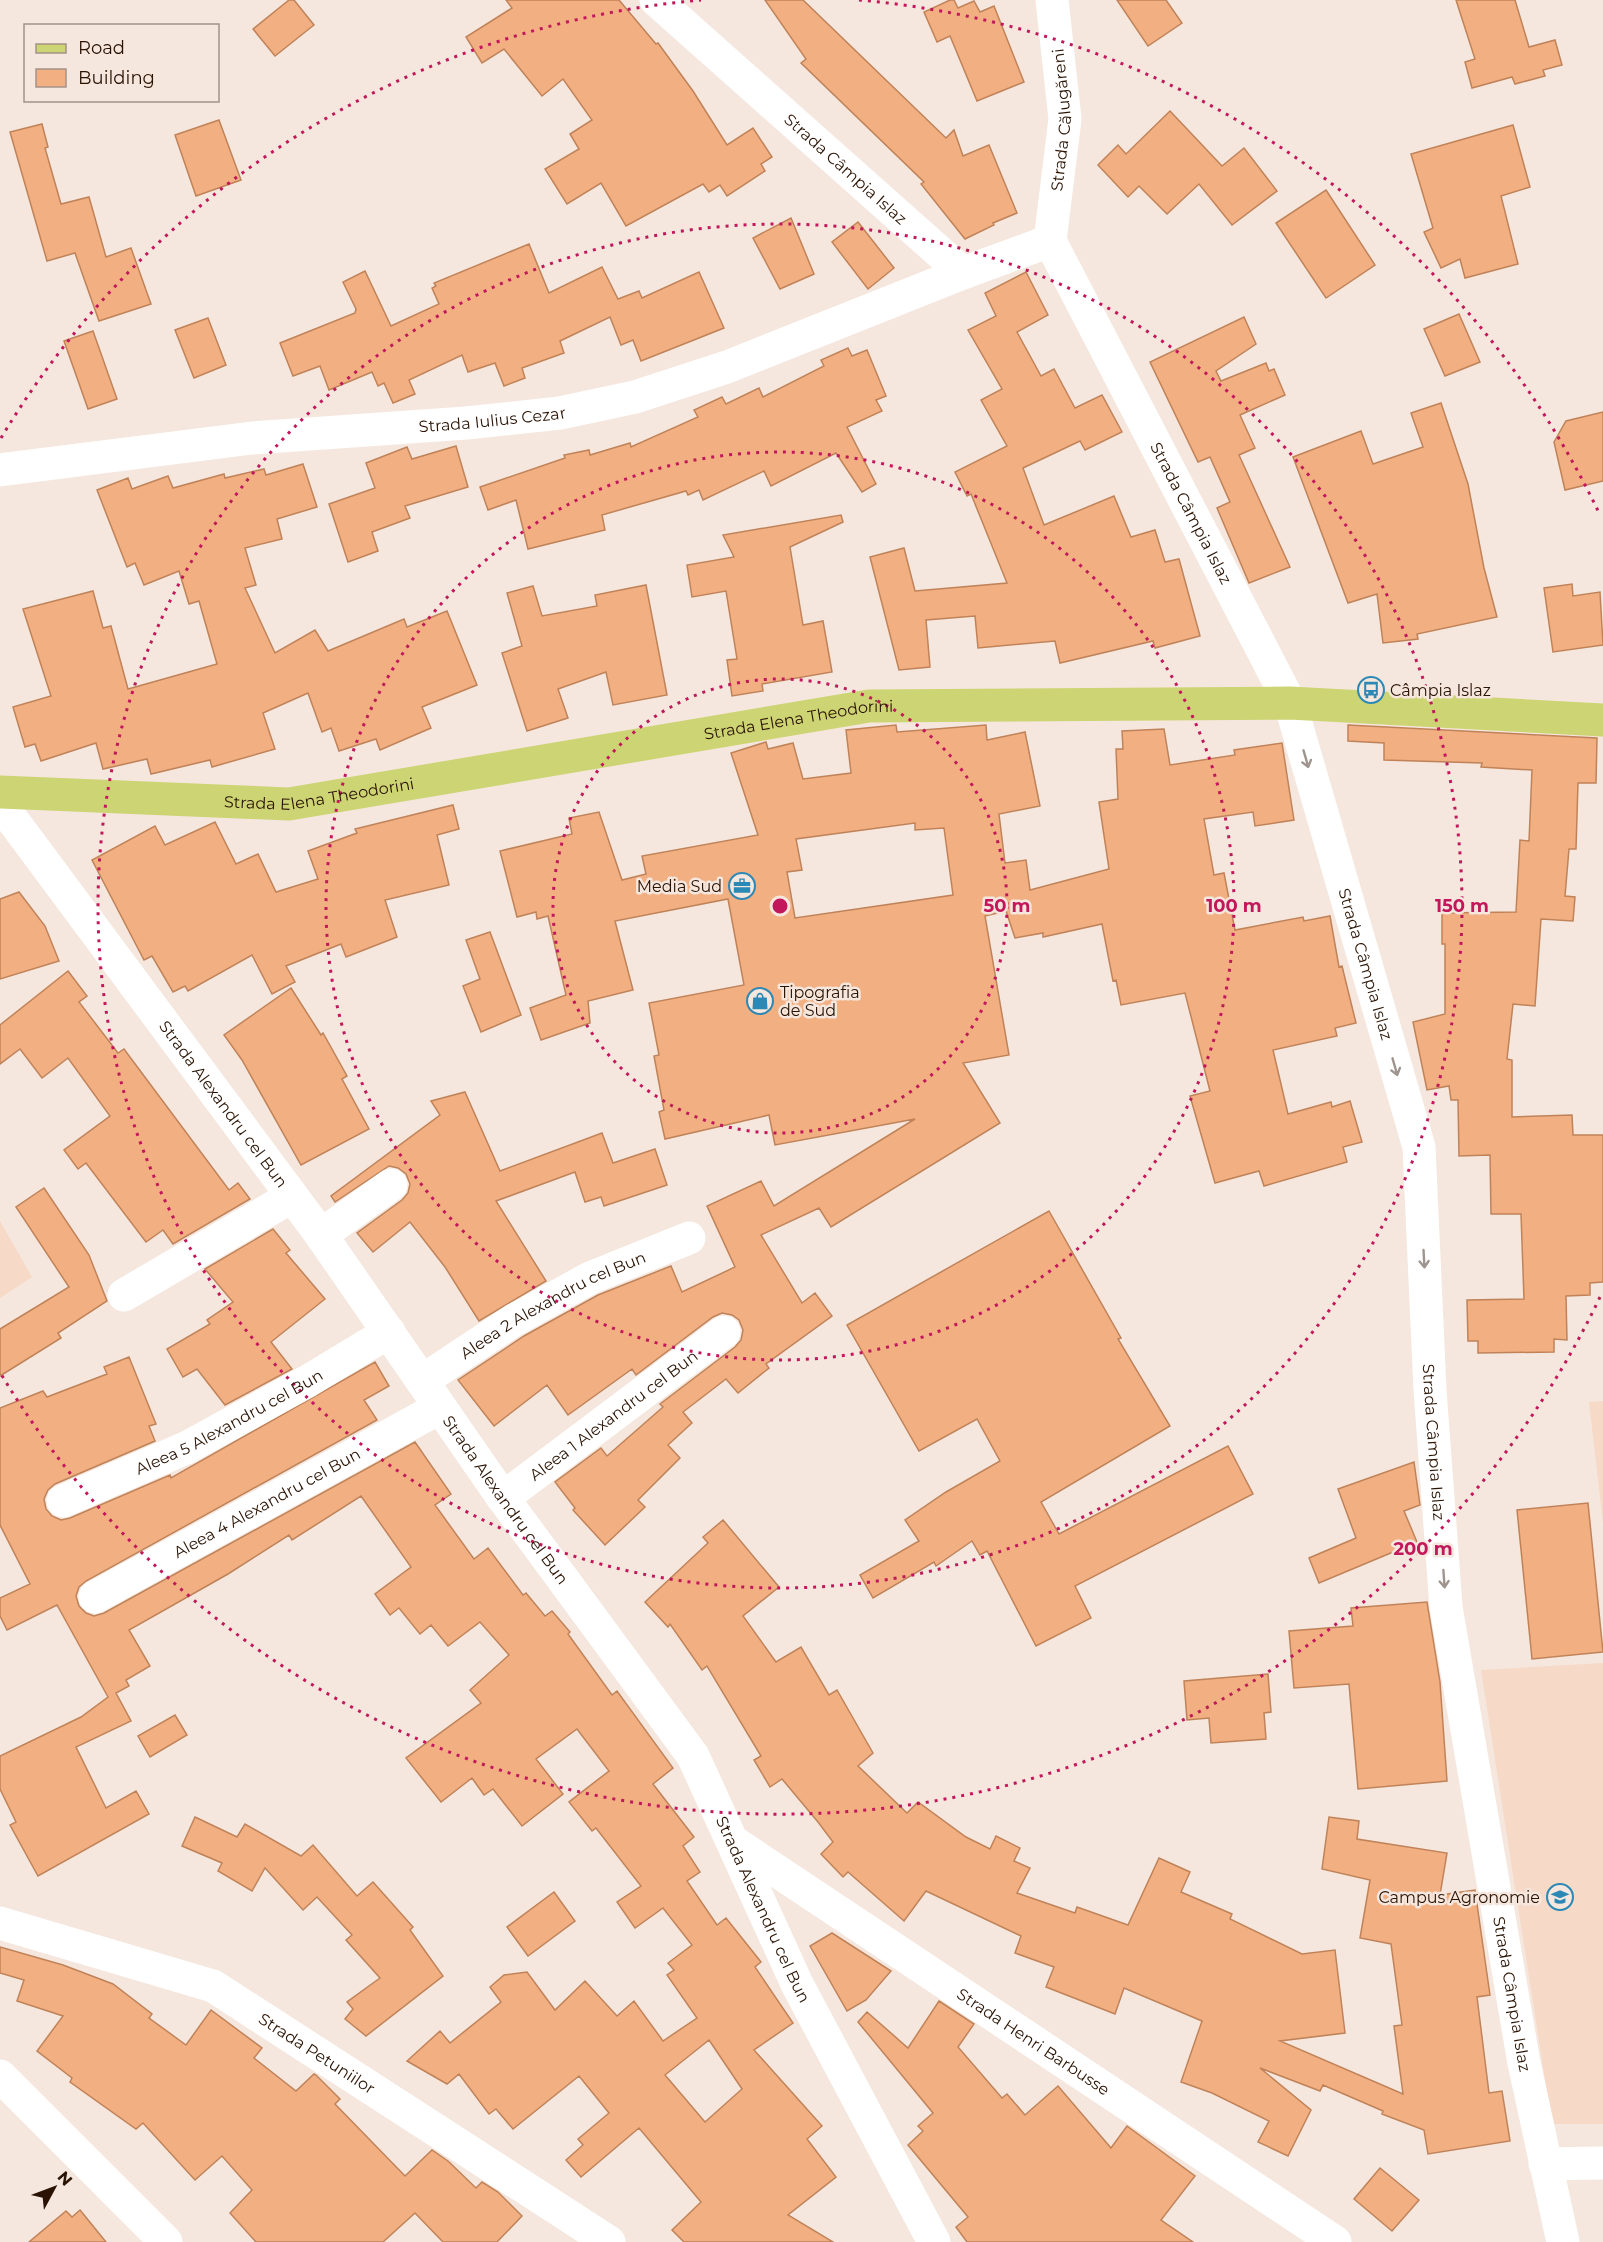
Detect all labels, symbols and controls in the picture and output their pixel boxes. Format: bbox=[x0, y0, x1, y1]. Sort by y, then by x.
legend bbox=[24, 24, 219, 102]
text: Road bbox=[78, 37, 125, 59]
street label: Strada Călugăreni bbox=[1047, 48, 1075, 192]
text: Building bbox=[78, 67, 155, 89]
street label: Strada Câmpia Islaz bbox=[780, 110, 911, 228]
street label: Strada Iulius Cezar bbox=[418, 403, 568, 436]
street label: Strada Câmpia Islaz bbox=[1146, 439, 1235, 587]
bus stop icon: Câmpia Islaz bbox=[1356, 675, 1386, 705]
place label: Câmpia Islaz bbox=[1390, 681, 1491, 700]
street label: Strada Elena Theodorini bbox=[703, 697, 893, 744]
one-way arrow bbox=[1301, 749, 1312, 768]
street label: Strada Elena Theodorini bbox=[224, 774, 415, 814]
office icon: Media Sud bbox=[727, 871, 757, 901]
place label: Media Sud bbox=[637, 877, 722, 896]
street label: Strada Câmpia Islaz bbox=[1334, 886, 1396, 1042]
text: 50 m bbox=[984, 895, 1030, 917]
text: 100 m bbox=[1206, 895, 1262, 917]
text: 150 m bbox=[1435, 895, 1489, 917]
centre of rings bbox=[770, 896, 790, 916]
place label: Tipografia de Sud bbox=[780, 983, 860, 1020]
shop icon: Tipografia de Sud bbox=[745, 986, 775, 1016]
street label: Strada Alexandru cel Bun bbox=[155, 1017, 291, 1191]
one-way arrow bbox=[1390, 1057, 1402, 1076]
street label: Aleea 2 Alexandru cel Bun bbox=[457, 1247, 649, 1363]
one-way arrow bbox=[1418, 1248, 1429, 1268]
street label: Aleea 1 Alexandru cel Bun bbox=[526, 1346, 701, 1485]
street label: Strada Câmpia Islaz bbox=[1419, 1363, 1449, 1521]
street label: Aleea 5 Alexandru cel Bun bbox=[133, 1365, 326, 1479]
street label: Strada Alexandru cel Bun bbox=[439, 1412, 572, 1588]
street label: Aleea 4 Alexandru cel Bun bbox=[170, 1444, 364, 1562]
text: 200 m bbox=[1393, 1538, 1453, 1560]
one-way arrow bbox=[1439, 1568, 1450, 1588]
street label: Strada Alexandru cel Bun bbox=[712, 1813, 814, 2006]
school or university icon: Campus Agronomie bbox=[1545, 1882, 1575, 1912]
place label: Campus Agronomie bbox=[1378, 1888, 1540, 1907]
street label: Strada Câmpia Islaz bbox=[1489, 1915, 1535, 2074]
street label: Strada Henri Barbusse bbox=[953, 1984, 1113, 2099]
street label: Strada Petuniilor bbox=[255, 2009, 378, 2098]
north arrow bbox=[24, 2158, 84, 2218]
text: N bbox=[54, 2167, 76, 2190]

